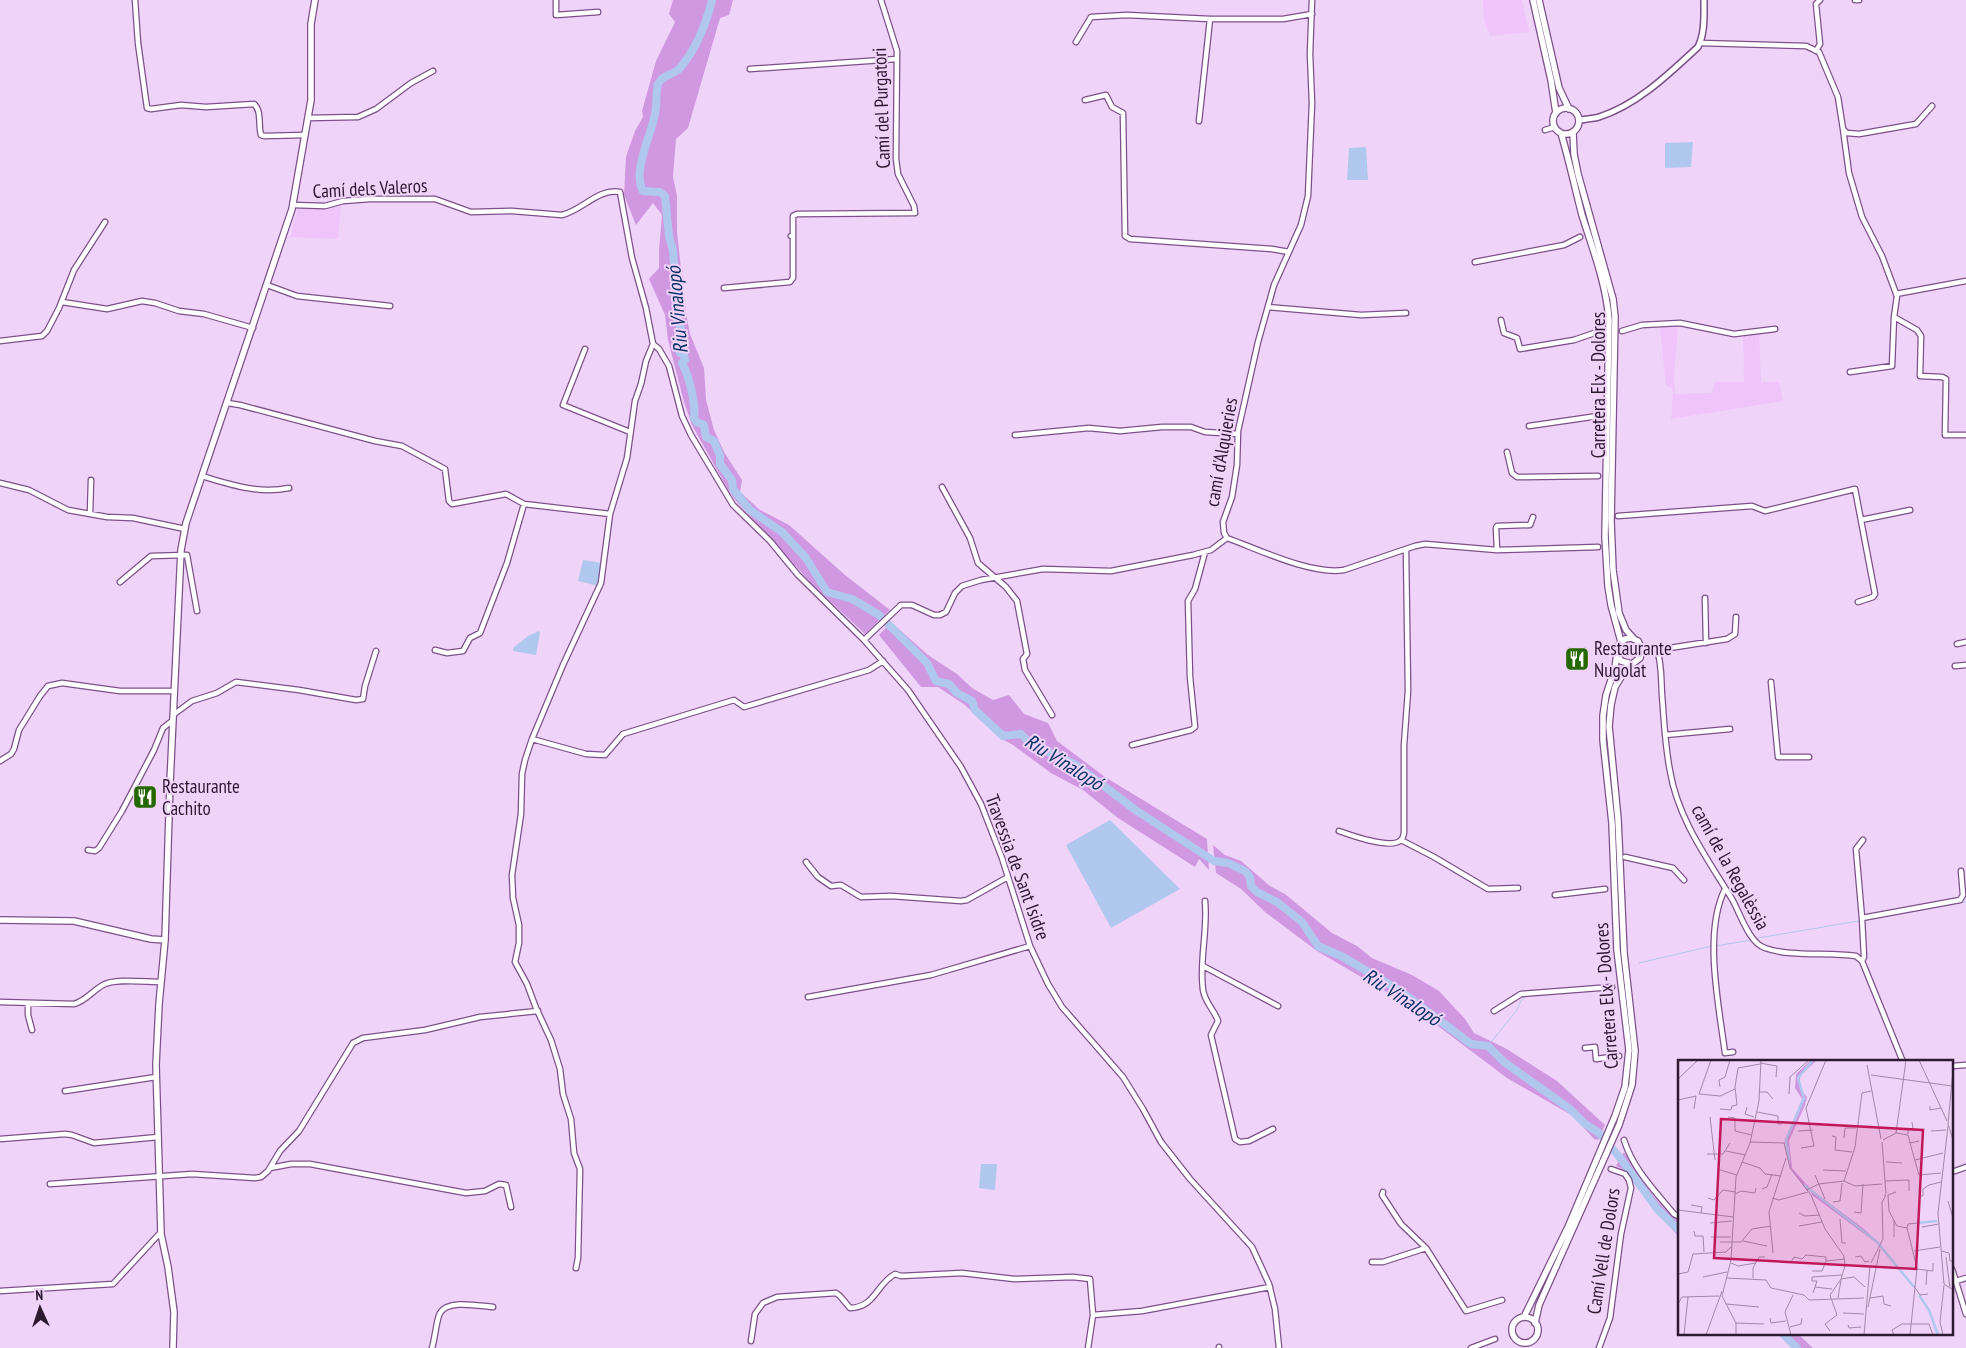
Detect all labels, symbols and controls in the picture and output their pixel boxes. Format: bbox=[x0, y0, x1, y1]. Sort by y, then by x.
street label: Camí del Purgatori bbox=[867, 47, 895, 169]
street label: Camí dels Valeros bbox=[312, 173, 428, 203]
water label: Riu Vinalopó bbox=[660, 264, 694, 355]
street label: Carretera Elx - Dolores bbox=[1586, 312, 1610, 458]
street label: camí d'Alquieries bbox=[1200, 396, 1242, 508]
place label: Restaurante Nugolat bbox=[1594, 636, 1672, 682]
restaurant icon: Restaurante Nugolat bbox=[1564, 646, 1590, 672]
water label: Riu Vinalopó bbox=[1020, 728, 1109, 797]
place label: Restaurante Cachito bbox=[162, 774, 240, 820]
restaurant icon: Restaurante Cachito bbox=[132, 784, 158, 810]
street label: Travessia de Sant Isidre bbox=[981, 791, 1056, 943]
street label: camí de la Regalèssia bbox=[1687, 800, 1775, 934]
street label: Carretera Elx - Dolores bbox=[1589, 922, 1623, 1070]
water label: Riu Vinalopó bbox=[1358, 962, 1447, 1032]
inset map bbox=[1678, 1060, 1954, 1336]
street label: Camí Vell de Dolors bbox=[1581, 1186, 1625, 1316]
north arrow bbox=[15, 1283, 65, 1333]
text: N bbox=[35, 1286, 44, 1304]

